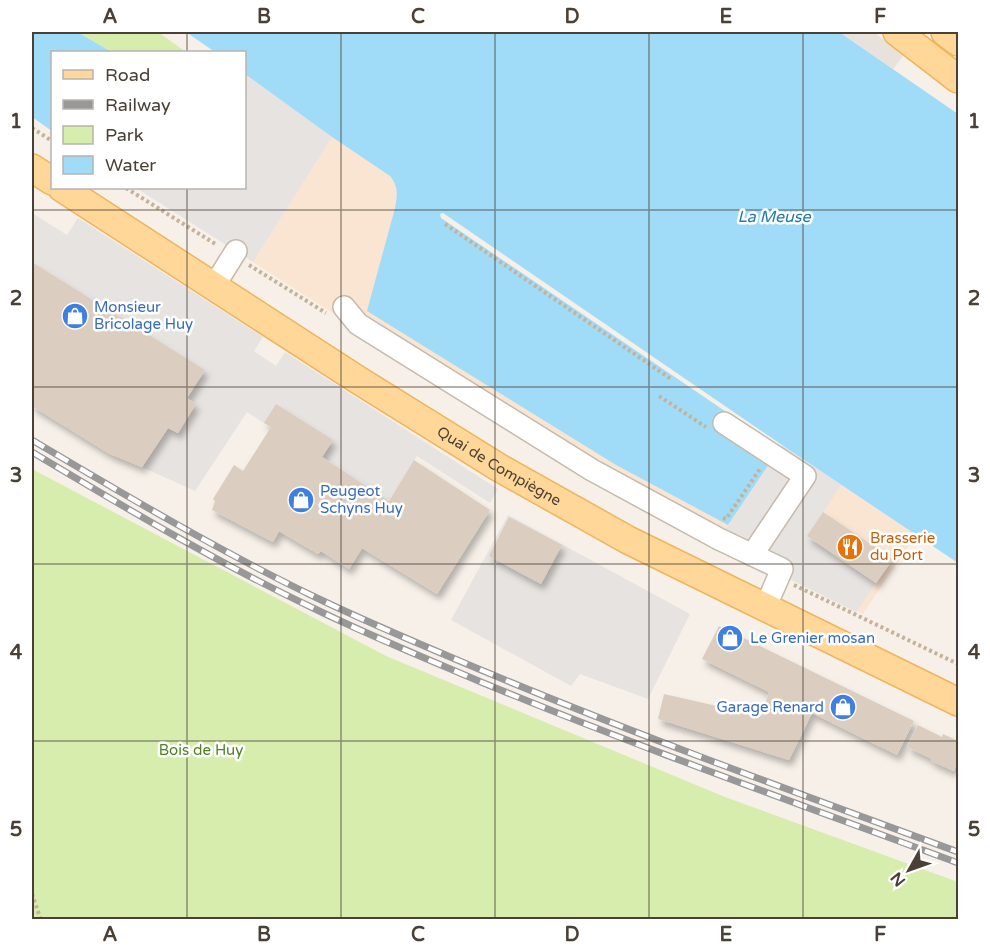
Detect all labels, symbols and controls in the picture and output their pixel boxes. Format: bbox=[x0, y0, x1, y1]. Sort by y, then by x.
text: A bbox=[103, 5, 118, 29]
text: B bbox=[257, 5, 271, 29]
text: C bbox=[411, 5, 425, 29]
text: D bbox=[564, 5, 580, 29]
text: E bbox=[720, 5, 733, 29]
text: F bbox=[874, 5, 886, 29]
legend bbox=[51, 51, 246, 189]
text: Road bbox=[105, 64, 150, 86]
text: Railway bbox=[105, 94, 171, 116]
text: 1 bbox=[10, 110, 22, 134]
text: 1 bbox=[968, 110, 980, 134]
text: Park bbox=[105, 124, 144, 146]
text: Water bbox=[105, 154, 156, 176]
water label: La Meuse bbox=[737, 207, 812, 227]
text: 2 bbox=[10, 287, 22, 311]
text: 2 bbox=[968, 287, 980, 311]
place label: Monsieur Bricolage Huy bbox=[94, 298, 193, 333]
shop icon: Monsieur Bricolage Huy bbox=[60, 301, 90, 331]
street label: Quai de Compiègne bbox=[434, 422, 564, 510]
text: 3 bbox=[10, 464, 22, 488]
text: 3 bbox=[968, 464, 980, 488]
place label: Peugeot Schyns Huy bbox=[320, 482, 403, 517]
shop icon: Peugeot Schyns Huy bbox=[286, 485, 316, 515]
place label: Brasserie du Port bbox=[870, 529, 935, 564]
restaurant icon: Brasserie du Port bbox=[835, 532, 865, 562]
shop icon: Le Grenier mosan bbox=[715, 623, 745, 653]
place label: Le Grenier mosan bbox=[750, 629, 875, 647]
text: 4 bbox=[10, 641, 23, 665]
text: 4 bbox=[968, 641, 981, 665]
shop icon: Garage Renard bbox=[828, 692, 858, 722]
place label: Garage Renard bbox=[716, 698, 824, 716]
park label: Bois de Huy bbox=[159, 741, 243, 759]
text: 5 bbox=[10, 818, 22, 842]
text: 5 bbox=[968, 818, 980, 842]
north arrow bbox=[879, 840, 939, 900]
text: N bbox=[886, 868, 910, 890]
text: A bbox=[103, 923, 118, 947]
text: B bbox=[257, 923, 271, 947]
text: C bbox=[411, 923, 425, 947]
text: D bbox=[564, 923, 580, 947]
text: E bbox=[720, 923, 733, 947]
text: F bbox=[874, 923, 886, 947]

